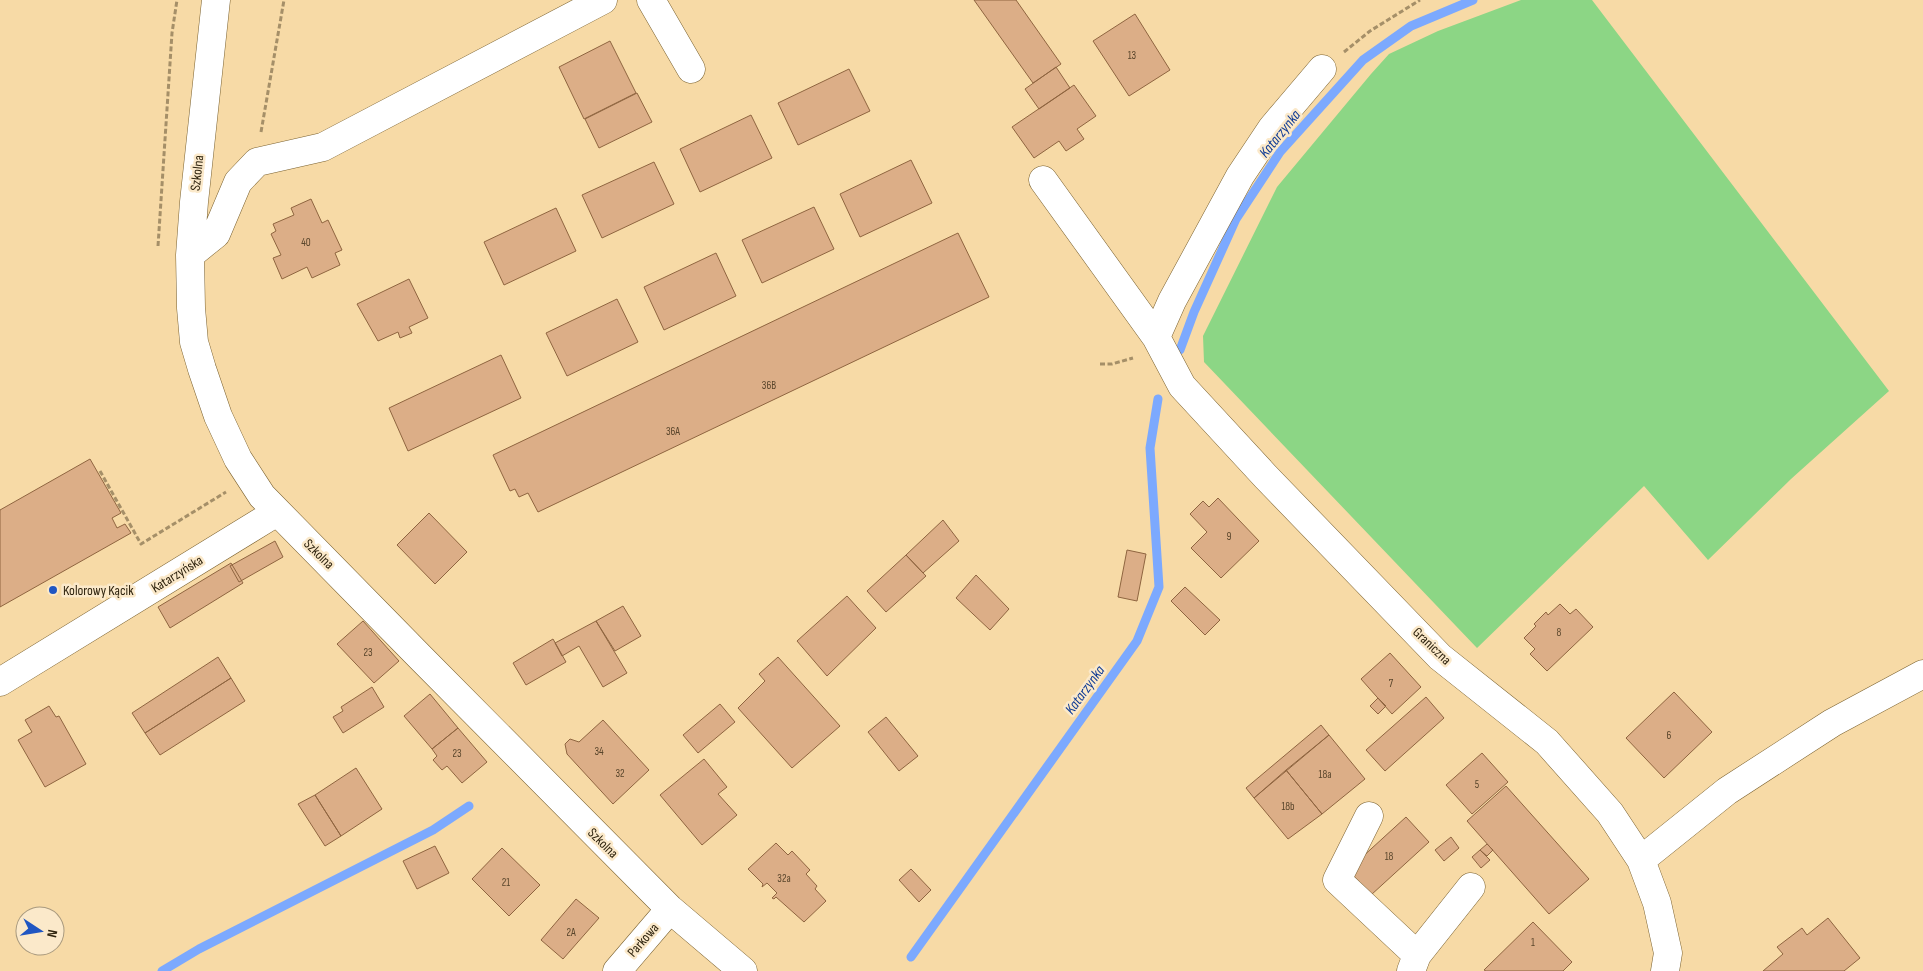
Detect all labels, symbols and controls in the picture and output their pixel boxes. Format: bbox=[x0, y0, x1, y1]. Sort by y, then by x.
house number: 13 bbox=[1128, 49, 1137, 62]
water label: Katarzynka bbox=[1255, 106, 1305, 162]
street label: Szkolna bbox=[187, 154, 207, 192]
house number: 40 bbox=[301, 236, 311, 249]
house number: 36B bbox=[762, 379, 776, 392]
house number: 36A bbox=[666, 425, 680, 438]
house number: 9 bbox=[1227, 530, 1232, 543]
street label: Szkolna bbox=[300, 535, 338, 573]
street label: Katarzyńska bbox=[148, 552, 206, 596]
place label: Kolorowy Kącik bbox=[63, 582, 134, 599]
marker: Kolorowy Kącik bbox=[47, 584, 59, 596]
street label: Graniczna bbox=[1409, 624, 1455, 668]
house number: 8 bbox=[1557, 626, 1562, 639]
house number: 23 bbox=[363, 646, 373, 659]
water label: Katarzynka bbox=[1061, 662, 1109, 718]
house number: 7 bbox=[1389, 677, 1394, 690]
house number: 6 bbox=[1667, 729, 1672, 742]
house number: 34 bbox=[594, 745, 604, 758]
house number: 23 bbox=[452, 747, 462, 760]
house number: 32 bbox=[615, 767, 625, 780]
house number: 18a bbox=[1319, 768, 1331, 781]
house number: 5 bbox=[1475, 778, 1479, 791]
house number: 18b bbox=[1281, 800, 1295, 813]
street label: Szkolna bbox=[584, 824, 622, 862]
house number: 18 bbox=[1385, 850, 1394, 863]
house number: 32a bbox=[777, 872, 791, 885]
house number: 21 bbox=[502, 876, 510, 889]
north arrow bbox=[15, 906, 65, 956]
street label: Parkowa bbox=[624, 920, 662, 960]
house number: 2A bbox=[566, 926, 576, 939]
text: N bbox=[43, 928, 61, 939]
house number: 1 bbox=[1531, 936, 1535, 949]

